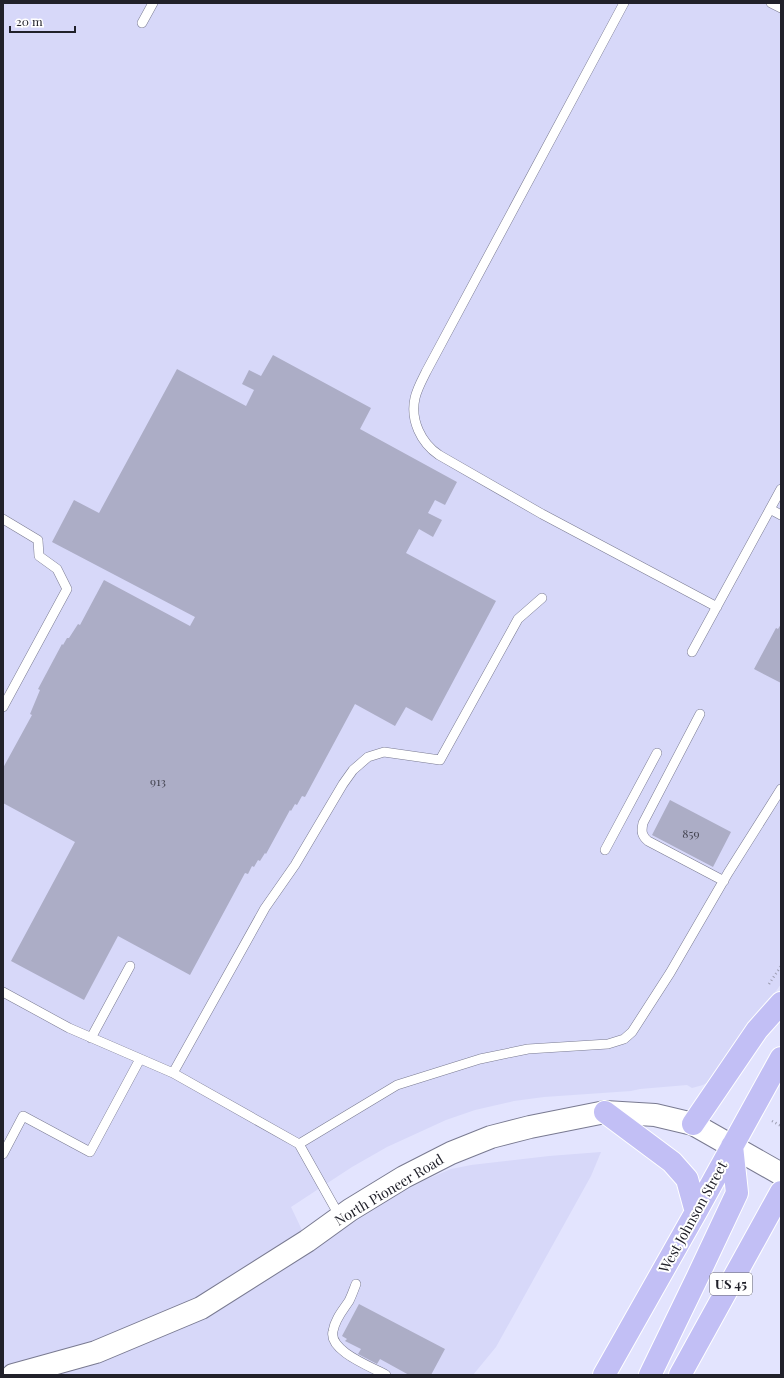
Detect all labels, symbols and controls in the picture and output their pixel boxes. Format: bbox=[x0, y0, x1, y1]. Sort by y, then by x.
scale bar bbox=[10, 8, 75, 34]
text: 20 m bbox=[16, 13, 43, 29]
house number: 913 bbox=[150, 773, 166, 789]
house number: 859 bbox=[682, 825, 700, 841]
street label: North Pioneer Road bbox=[331, 1149, 447, 1230]
street label: West Johnson Street bbox=[653, 1157, 732, 1277]
road number: US 45 bbox=[710, 1273, 752, 1295]

